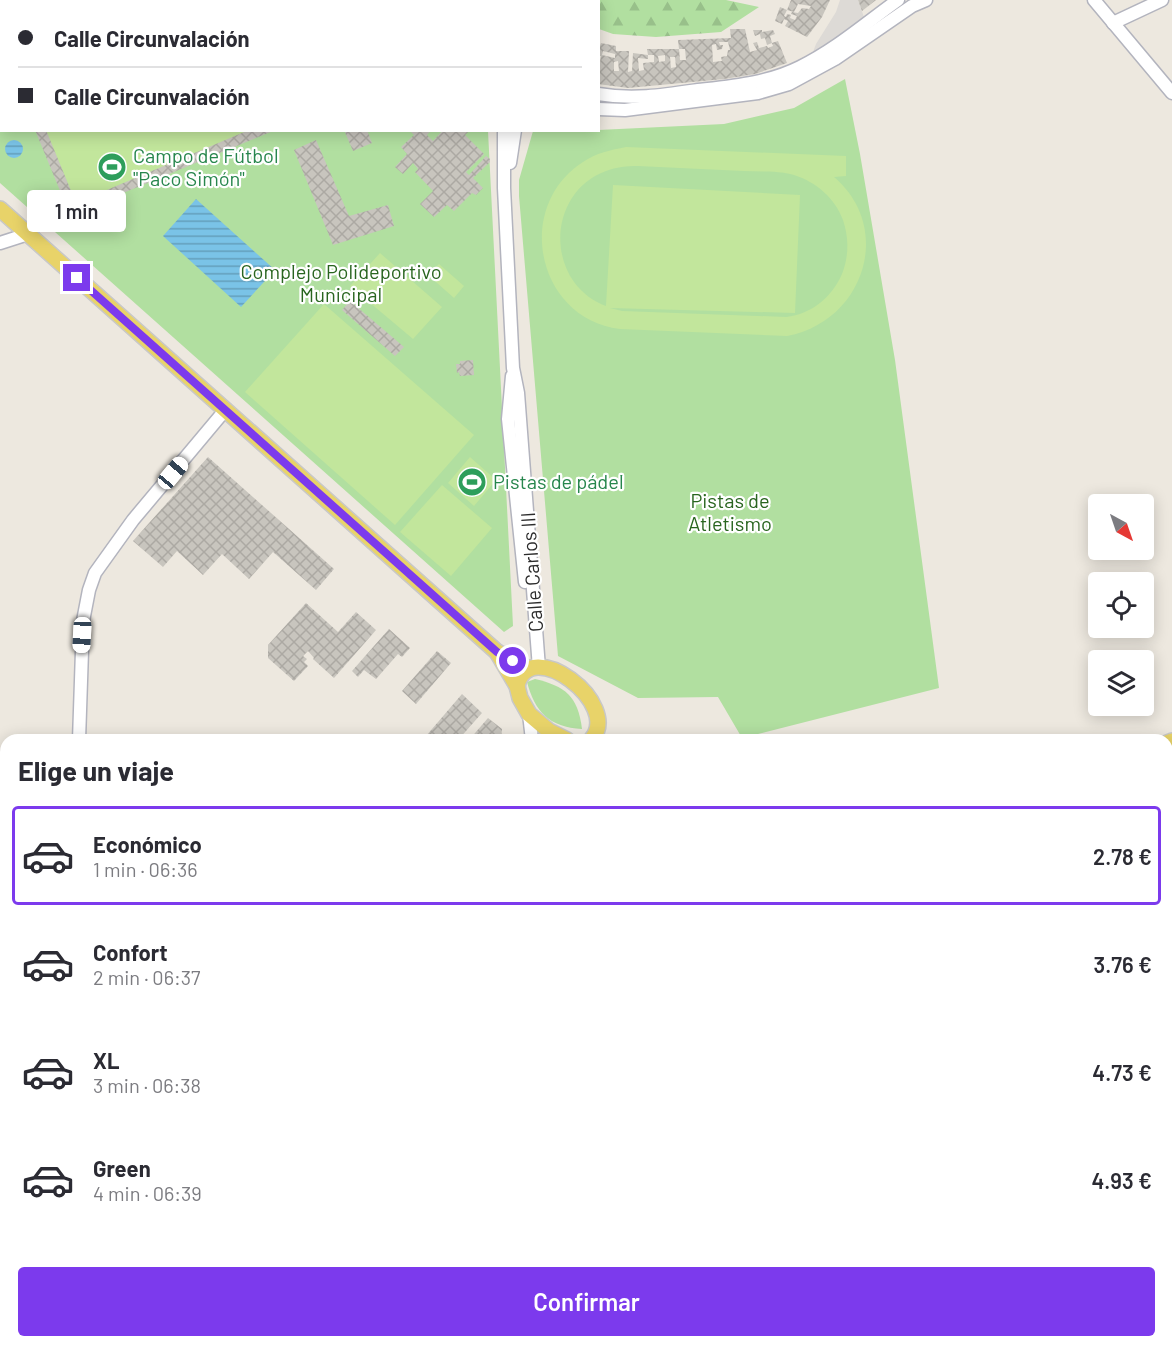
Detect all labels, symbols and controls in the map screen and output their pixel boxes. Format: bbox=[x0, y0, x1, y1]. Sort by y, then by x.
text: Calle Circunvalación bbox=[54, 25, 250, 51]
text: Calle Circunvalación bbox=[54, 83, 250, 109]
place label: Campo de Fútbol "Paco Simón" bbox=[133, 143, 279, 190]
sports icon: Campo de Fútbol "Paco Simón" bbox=[96, 151, 128, 183]
callout: 1 min bbox=[28, 191, 127, 233]
text: 1 min bbox=[55, 199, 98, 223]
park label: Complejo Polideportivo Municipal bbox=[240, 259, 442, 306]
route end bbox=[63, 264, 90, 291]
car bbox=[155, 453, 191, 493]
sports icon: Pistas de pádel bbox=[456, 466, 488, 498]
place label: Pistas de pádel bbox=[493, 469, 624, 493]
park label: Pistas de Atletismo bbox=[688, 488, 772, 535]
north arrow bbox=[1088, 494, 1154, 560]
map controls bbox=[1088, 494, 1154, 716]
street label: Calle Carlos III bbox=[515, 511, 547, 633]
button: locate bbox=[1088, 572, 1154, 638]
car bbox=[72, 617, 92, 653]
route start bbox=[499, 647, 526, 674]
button: layers bbox=[1088, 650, 1154, 716]
text: Elige un viaje bbox=[18, 754, 174, 786]
icon: car bbox=[21, 829, 75, 883]
text: Económico bbox=[93, 831, 202, 857]
text: 2.78 € bbox=[1093, 843, 1152, 869]
text: 1 min · 06:36 bbox=[93, 857, 198, 881]
icon: car bbox=[21, 937, 75, 991]
text: Confort bbox=[93, 939, 168, 965]
text: 3.76 € bbox=[1094, 951, 1152, 977]
text: 2 min · 06:37 bbox=[93, 965, 200, 989]
icon: car bbox=[21, 1045, 75, 1099]
text: XL bbox=[93, 1047, 119, 1073]
text: 4.73 € bbox=[1092, 1059, 1152, 1085]
text: 3 min · 06:38 bbox=[93, 1073, 201, 1097]
icon: car bbox=[21, 1153, 75, 1207]
text: Green bbox=[93, 1155, 151, 1181]
text: 4.93 € bbox=[1091, 1167, 1152, 1193]
text: 4 min · 06:39 bbox=[93, 1181, 202, 1205]
button: Confirmar bbox=[18, 1267, 1155, 1336]

